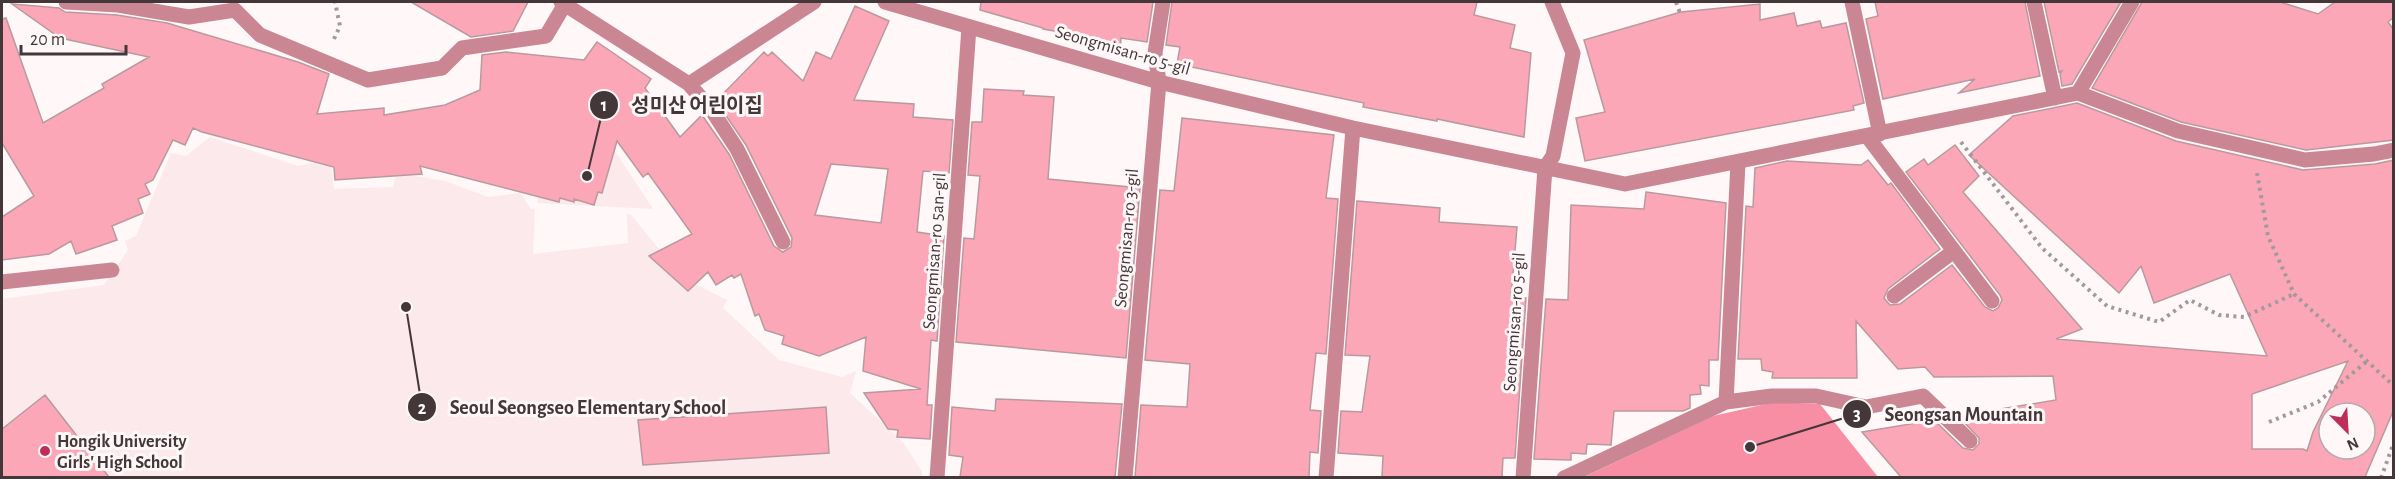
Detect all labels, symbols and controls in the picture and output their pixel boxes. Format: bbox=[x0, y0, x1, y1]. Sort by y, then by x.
scale bar bbox=[21, 18, 126, 56]
street label: Seongmisan-ro 5-gil bbox=[1053, 23, 1192, 79]
text: 20 m bbox=[30, 31, 65, 49]
callout: 성미산 어린이집 bbox=[589, 86, 775, 124]
text: 성미산 어린이집 bbox=[631, 95, 763, 116]
text: 1 bbox=[601, 97, 607, 115]
street label: Seongmisan-ro 3-gil bbox=[1112, 168, 1142, 308]
street label: Seongmisan-ro 5an-gil bbox=[921, 172, 949, 330]
street label: Seongmisan-ro 5-gil bbox=[1501, 252, 1529, 392]
callout: Seoul Seongseo Elementary School bbox=[407, 388, 738, 426]
callout: Seongsan Mountain bbox=[1842, 395, 2055, 433]
text: Seoul Seongseo Elementary School bbox=[450, 398, 726, 418]
text: 2 bbox=[418, 400, 427, 418]
north arrow bbox=[2317, 401, 2377, 461]
text: Seongsan Mountain bbox=[1885, 405, 2043, 425]
text: 3 bbox=[1853, 406, 1861, 424]
place label: Hongik University Girls' High School bbox=[57, 433, 187, 472]
text: N bbox=[2344, 434, 2361, 453]
marker: Hongik University Girls' High School bbox=[38, 444, 52, 458]

